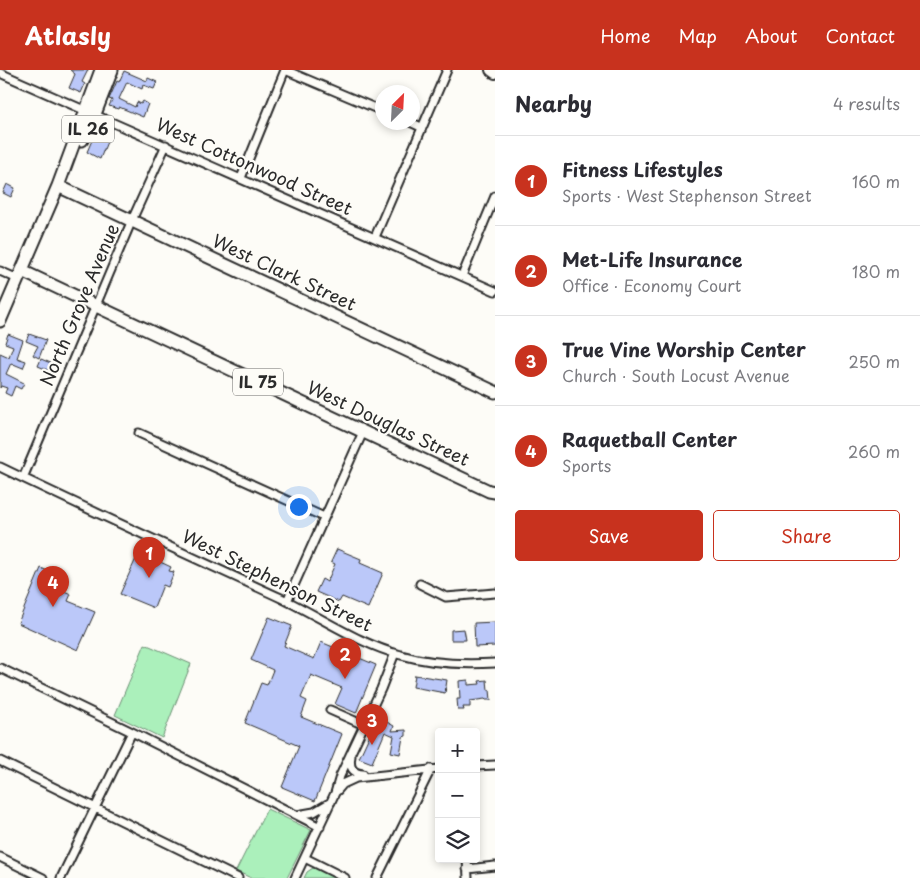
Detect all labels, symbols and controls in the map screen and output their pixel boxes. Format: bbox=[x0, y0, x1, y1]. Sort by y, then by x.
text: Atlasly bbox=[25, 17, 111, 53]
text: Home bbox=[600, 22, 650, 49]
text: Map bbox=[678, 22, 717, 49]
text: About bbox=[745, 22, 797, 49]
text: Contact bbox=[825, 22, 895, 49]
north arrow bbox=[375, 85, 420, 130]
text: Nearby bbox=[515, 87, 592, 119]
text: 4 results bbox=[833, 91, 900, 115]
street label: West Cottonwood Street bbox=[152, 110, 357, 221]
road number: IL 26 bbox=[62, 116, 114, 142]
text: Fitness Lifestyles bbox=[562, 155, 723, 183]
text: 1 bbox=[527, 169, 535, 193]
text: 160 m bbox=[852, 169, 900, 193]
text: Sports · West Stephenson Street bbox=[562, 183, 812, 207]
street label: North Grove Avenue bbox=[32, 219, 125, 390]
street label: West Clark Street bbox=[208, 226, 361, 317]
text: Met-Life Insurance bbox=[562, 245, 742, 273]
text: 2 bbox=[525, 259, 537, 283]
text: 180 m bbox=[852, 259, 900, 283]
text: Office · Economy Court bbox=[562, 273, 741, 297]
text: True Vine Worship Center bbox=[562, 335, 806, 363]
text: 3 bbox=[526, 349, 536, 373]
text: 250 m bbox=[849, 349, 900, 373]
text: Church · South Locust Avenue bbox=[562, 363, 790, 387]
road number: IL 75 bbox=[233, 368, 283, 396]
street label: West Douglas Street bbox=[303, 373, 474, 472]
text: Raquetball Center bbox=[562, 425, 737, 453]
text: 4 bbox=[526, 439, 536, 463]
text: 260 m bbox=[848, 439, 900, 463]
text: Sports bbox=[562, 453, 611, 477]
your location bbox=[286, 494, 312, 520]
button: Save bbox=[515, 510, 703, 561]
button: Share bbox=[713, 510, 900, 561]
street label: West Stephenson Street bbox=[178, 522, 377, 638]
pin: 1 bbox=[133, 537, 165, 578]
pin: 4 bbox=[37, 566, 69, 607]
pin: 2 bbox=[329, 638, 361, 679]
pin: 3 bbox=[356, 704, 388, 745]
map controls bbox=[435, 728, 480, 863]
button: + bbox=[435, 728, 480, 773]
button: − bbox=[435, 773, 480, 818]
button: layers bbox=[435, 818, 480, 863]

